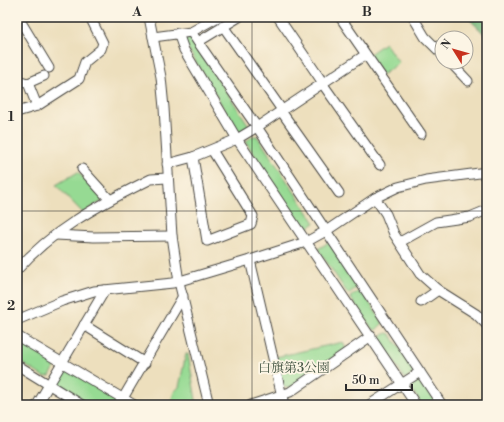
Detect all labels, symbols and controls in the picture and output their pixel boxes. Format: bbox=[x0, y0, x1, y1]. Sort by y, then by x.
text: A bbox=[131, 4, 142, 20]
text: B bbox=[362, 4, 372, 20]
north arrow bbox=[434, 30, 474, 70]
text: N bbox=[439, 37, 455, 52]
text: 1 bbox=[8, 109, 15, 125]
text: 2 bbox=[7, 298, 15, 314]
park label: 白旗第3公園 bbox=[258, 360, 330, 376]
scale bar bbox=[346, 366, 412, 392]
text: 50 m bbox=[352, 373, 380, 388]

